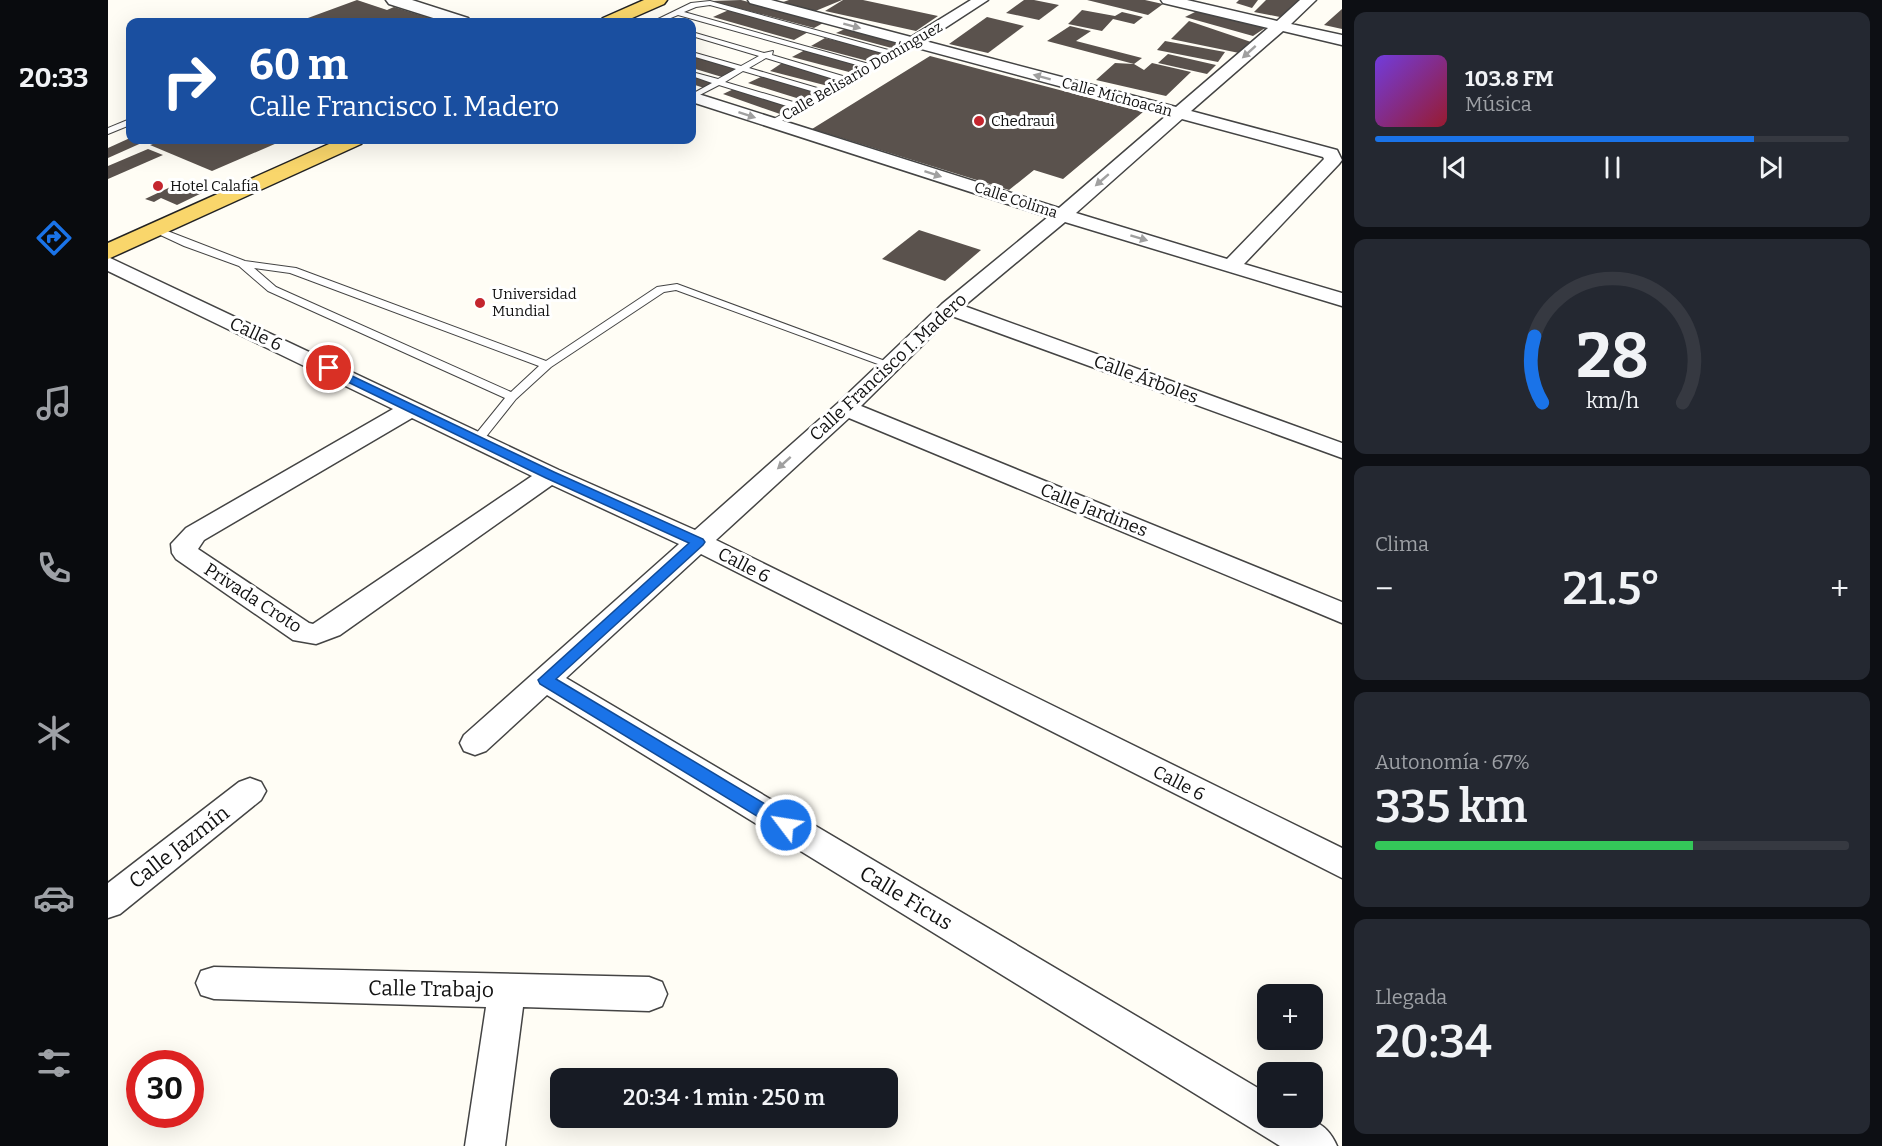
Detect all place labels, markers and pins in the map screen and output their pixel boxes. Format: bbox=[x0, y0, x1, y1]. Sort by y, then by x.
place label: Chedraui bbox=[991, 112, 1055, 130]
marker: Chedraui bbox=[972, 114, 986, 128]
place label: Hotel Calafia bbox=[170, 177, 259, 195]
marker: Hotel Calafia bbox=[151, 179, 165, 193]
place label: Universidad Mundial bbox=[492, 285, 577, 320]
marker: Universidad Mundial bbox=[473, 296, 487, 310]
pin bbox=[303, 342, 354, 393]

